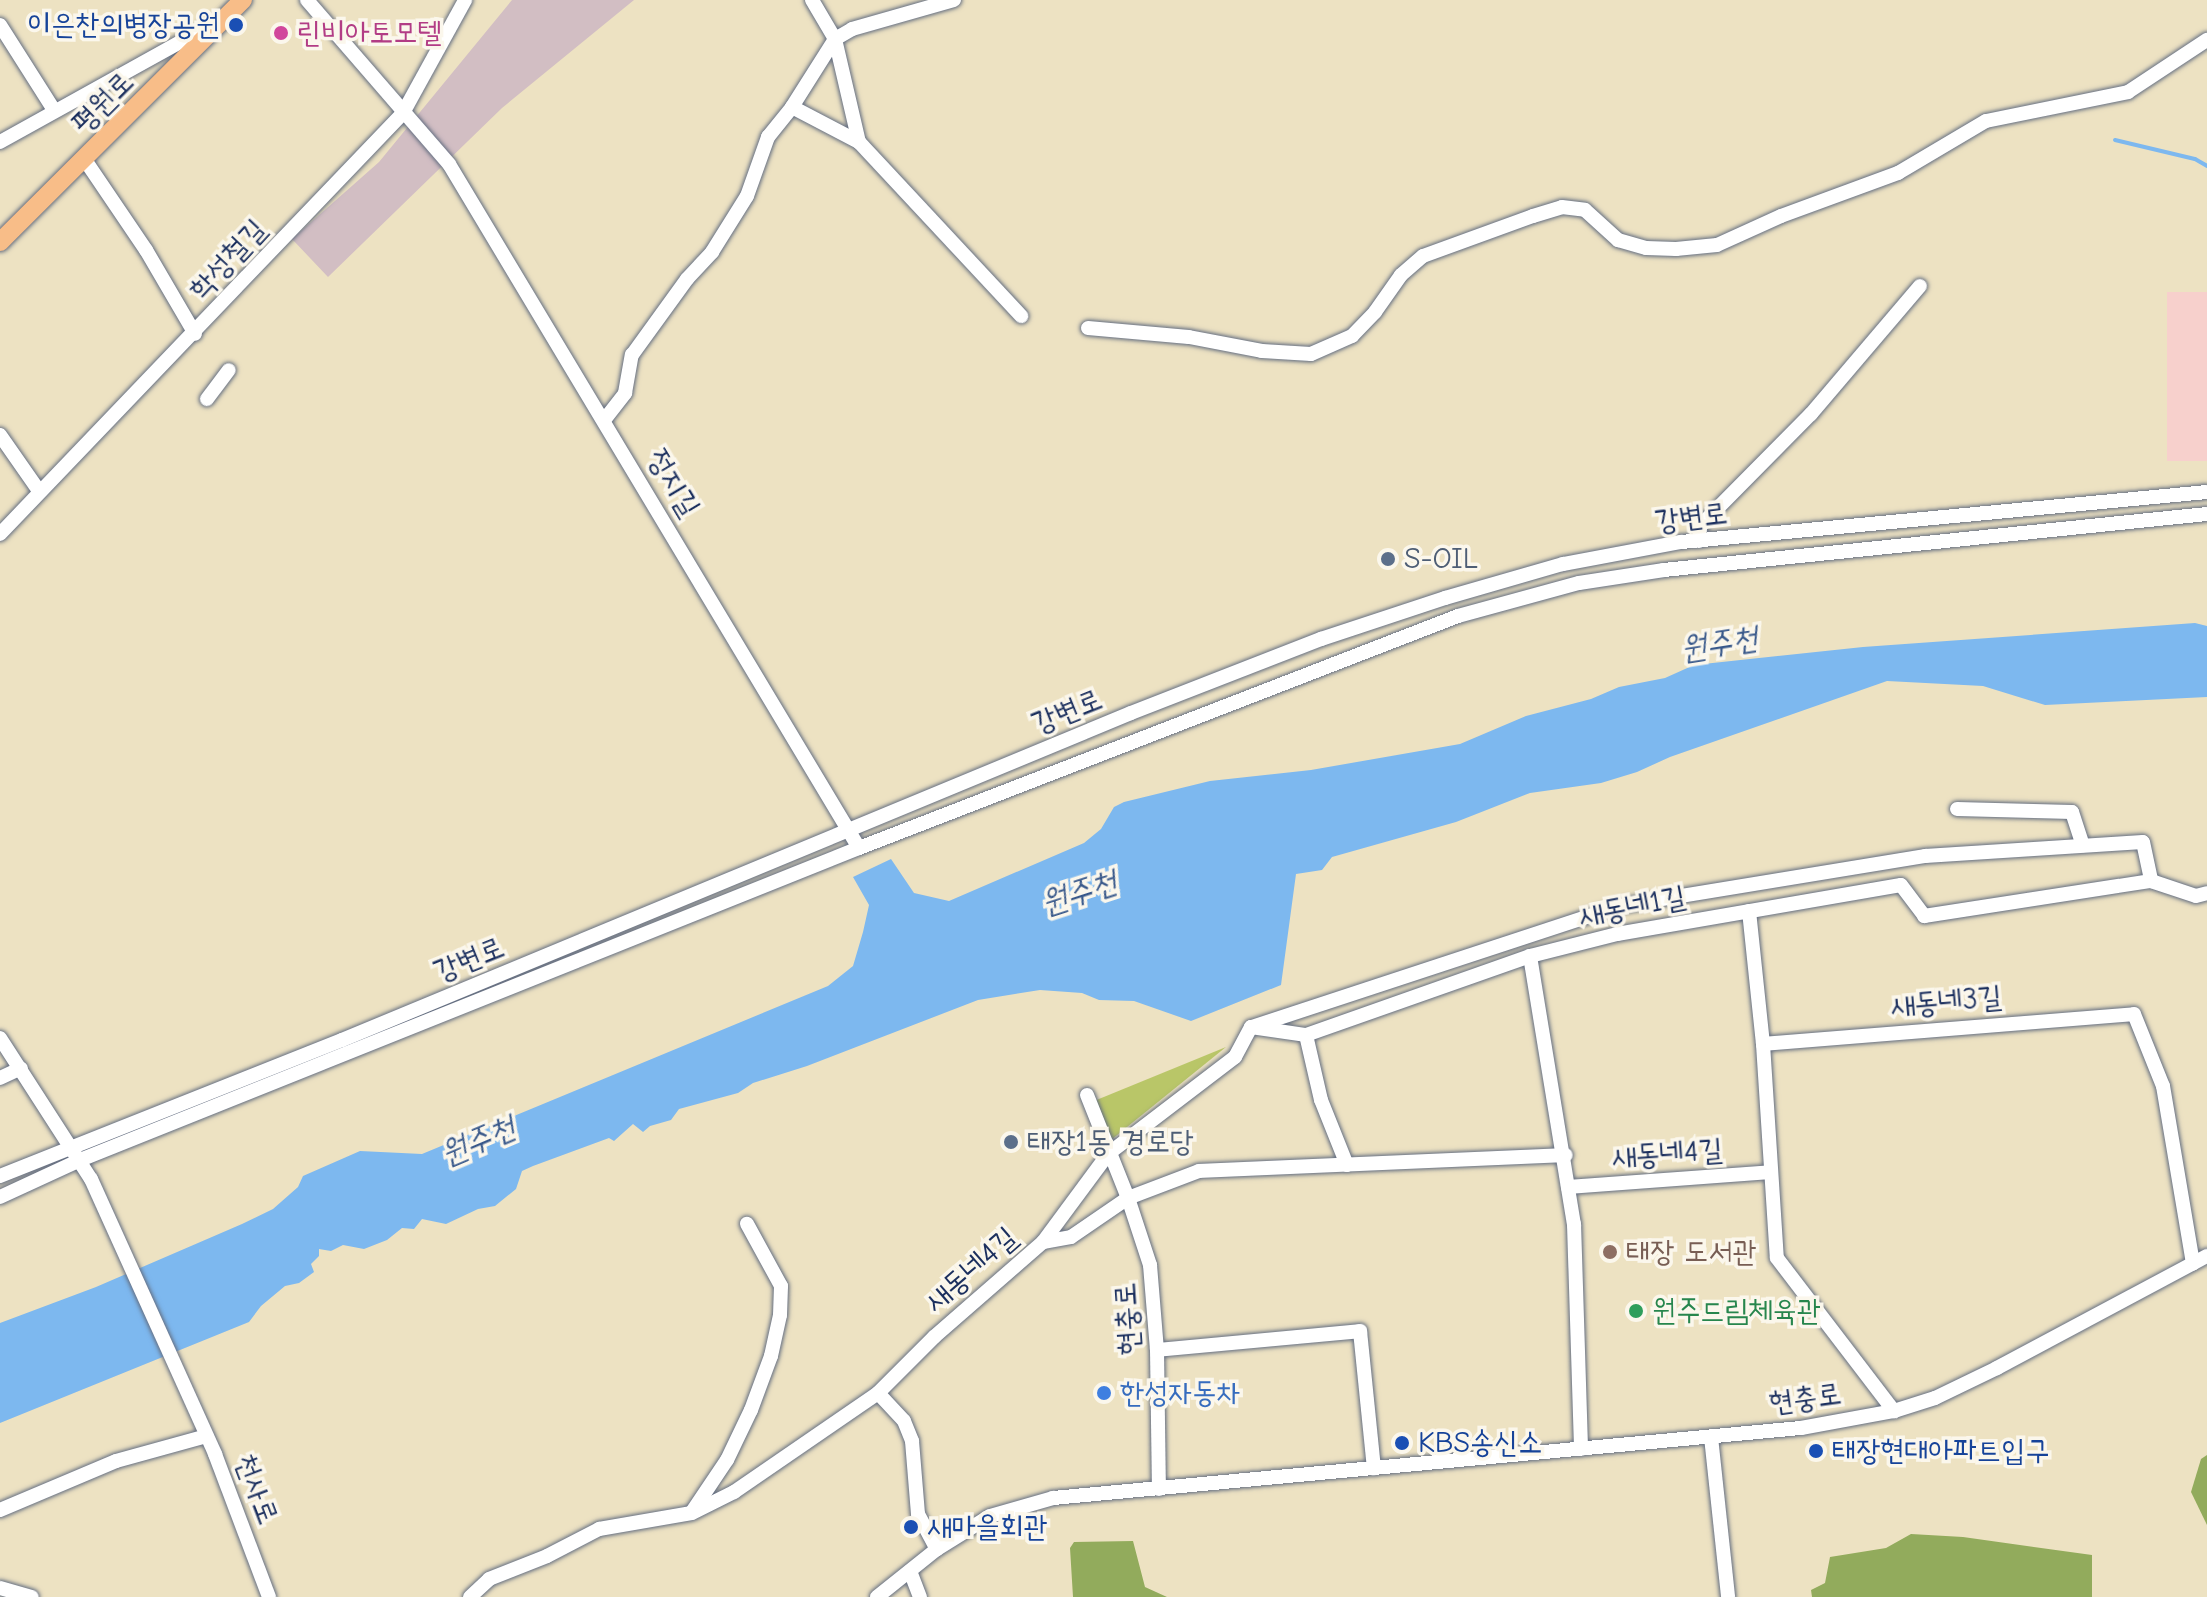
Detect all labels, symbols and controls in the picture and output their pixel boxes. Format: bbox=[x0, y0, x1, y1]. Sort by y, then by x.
place label: 이은찬의병장공원 bbox=[27, 7, 220, 43]
place label: 린비아토모텔 bbox=[297, 15, 442, 51]
marker: 이은찬의병장공원 bbox=[227, 16, 245, 34]
marker: 린비아토모텔 bbox=[272, 24, 290, 42]
street label: 평원로 bbox=[65, 65, 141, 141]
street label: 학성철길 bbox=[182, 212, 274, 308]
street label: 정지길 bbox=[639, 443, 707, 523]
street label: 강변로 bbox=[1653, 496, 1729, 540]
place label: S-OIL bbox=[1404, 541, 1478, 577]
marker: S-OIL bbox=[1379, 550, 1397, 568]
water label: 원주천 bbox=[1678, 619, 1760, 669]
street label: 강변로 bbox=[1027, 682, 1107, 742]
water label: 원주천 bbox=[1036, 863, 1122, 923]
street label: 새동네1길 bbox=[1575, 879, 1689, 935]
street label: 강변로 bbox=[429, 930, 509, 990]
street label: 새동네3길 bbox=[1889, 979, 2003, 1025]
water label: 원주천 bbox=[435, 1108, 521, 1174]
place label: 태장1동 경로당 bbox=[1027, 1124, 1194, 1160]
street label: 새동네4길 bbox=[1610, 1132, 1724, 1176]
marker: 태장1동 경로당 bbox=[1002, 1133, 1020, 1151]
street label: 새동네4길 bbox=[917, 1220, 1025, 1320]
place label: 태장 도서관 bbox=[1626, 1234, 1757, 1270]
marker: 태장 도서관 bbox=[1601, 1243, 1619, 1261]
street label: 현충로 bbox=[1108, 1282, 1148, 1356]
place label: 원주드림체육관 bbox=[1652, 1293, 1821, 1329]
marker: 원주드림체육관 bbox=[1627, 1302, 1645, 1320]
place label: 한성자동차 bbox=[1120, 1375, 1241, 1411]
street label: 현충로 bbox=[1767, 1376, 1843, 1422]
marker: 한성자동차 bbox=[1095, 1384, 1113, 1402]
place label: KBS송신소 bbox=[1418, 1425, 1542, 1461]
place label: 태장현대아파트입구 bbox=[1832, 1433, 2049, 1469]
marker: KBS송신소 bbox=[1393, 1434, 1411, 1452]
marker: 태장현대아파트입구 bbox=[1807, 1442, 1825, 1460]
street label: 천사로 bbox=[226, 1449, 286, 1529]
place label: 새마을회관 bbox=[927, 1509, 1048, 1545]
marker: 새마을회관 bbox=[902, 1518, 920, 1536]

